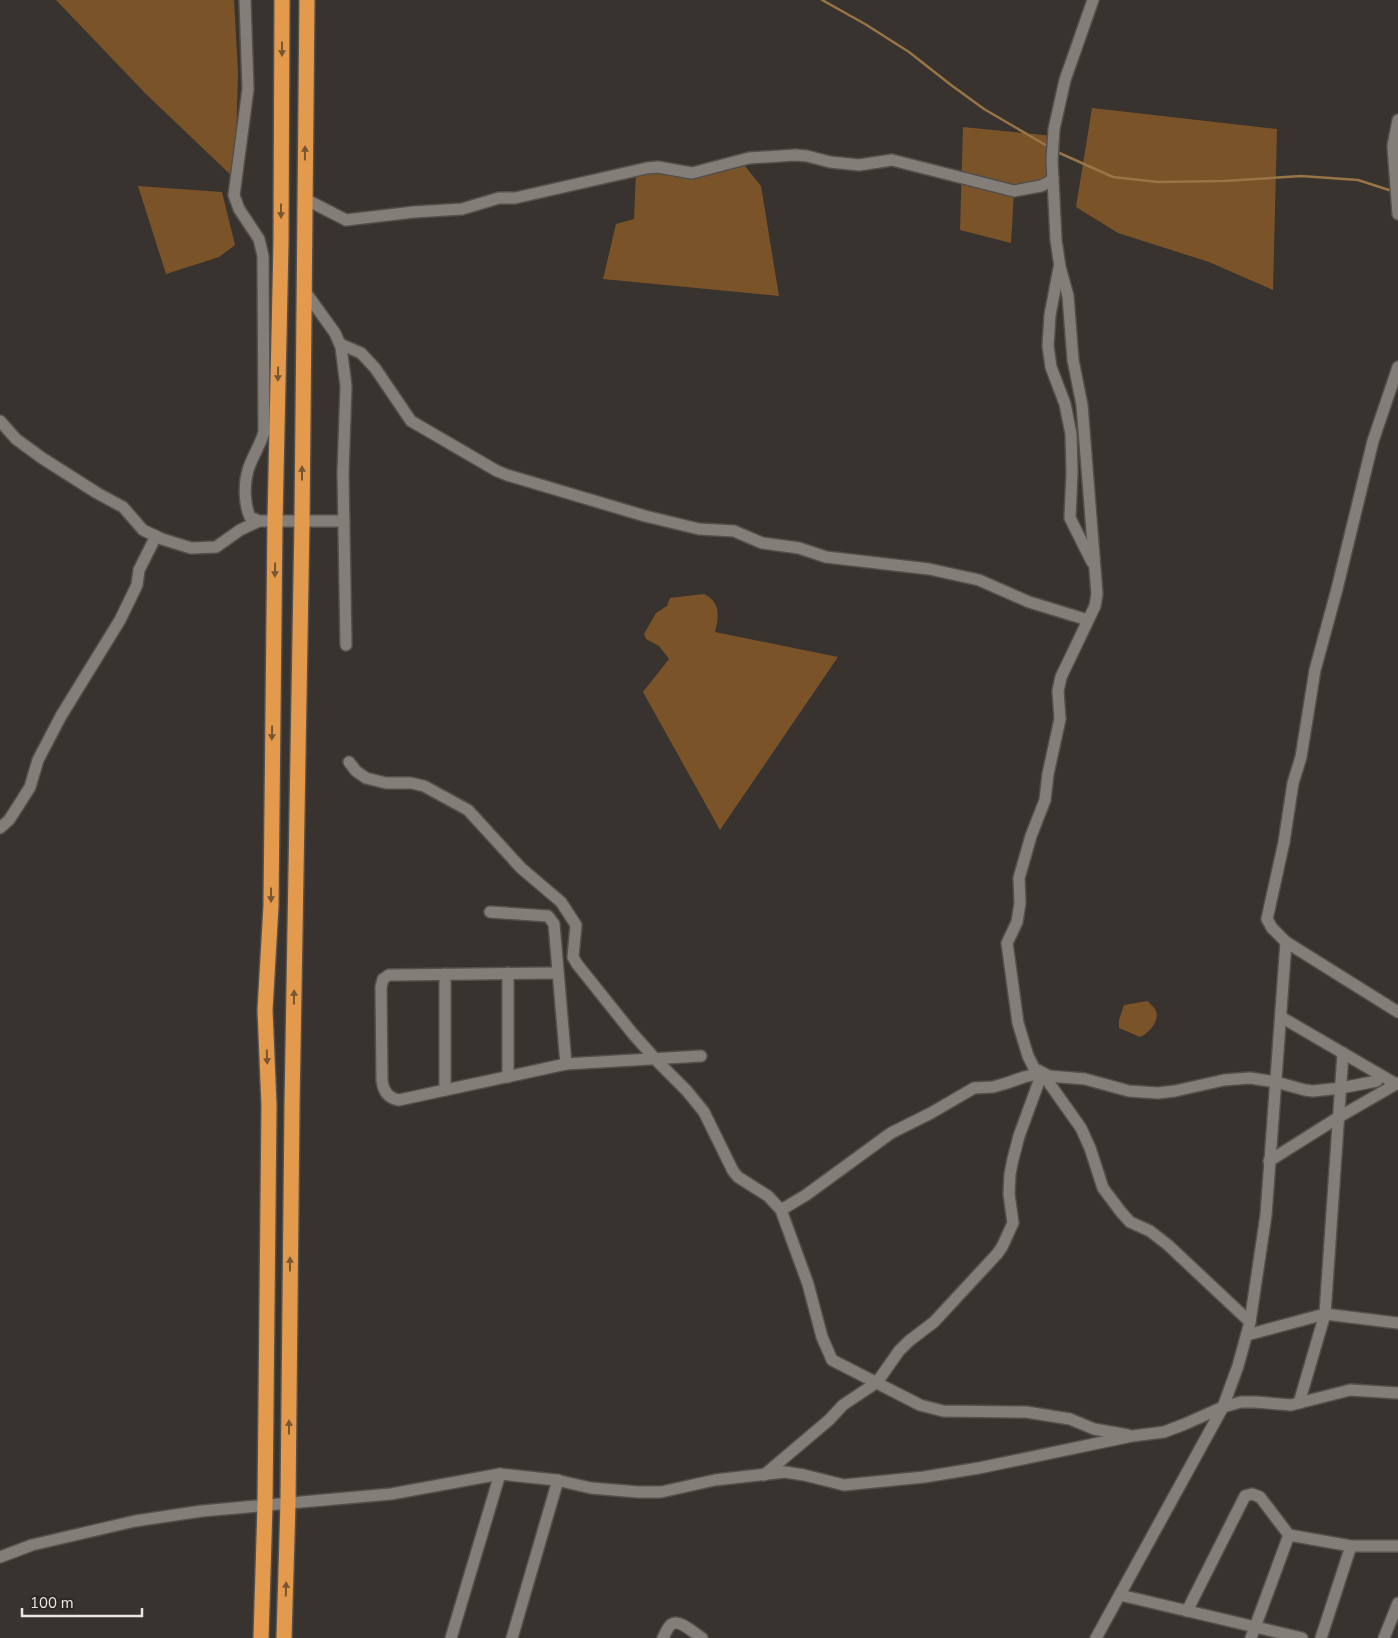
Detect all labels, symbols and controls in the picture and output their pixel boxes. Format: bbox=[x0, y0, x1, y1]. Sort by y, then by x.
one-way arrow bbox=[278, 41, 286, 57]
one-way arrow bbox=[301, 144, 309, 160]
one-way arrow bbox=[277, 203, 285, 219]
one-way arrow bbox=[274, 366, 282, 382]
one-way arrow bbox=[299, 464, 307, 480]
one-way arrow bbox=[271, 562, 279, 578]
one-way arrow bbox=[268, 725, 276, 741]
one-way arrow bbox=[267, 887, 275, 903]
one-way arrow bbox=[290, 989, 298, 1005]
one-way arrow bbox=[263, 1050, 271, 1066]
one-way arrow bbox=[286, 1256, 294, 1272]
one-way arrow bbox=[285, 1419, 293, 1435]
one-way arrow bbox=[282, 1581, 290, 1597]
scale bar bbox=[22, 1586, 142, 1618]
text: 100 m bbox=[30, 1593, 74, 1613]

